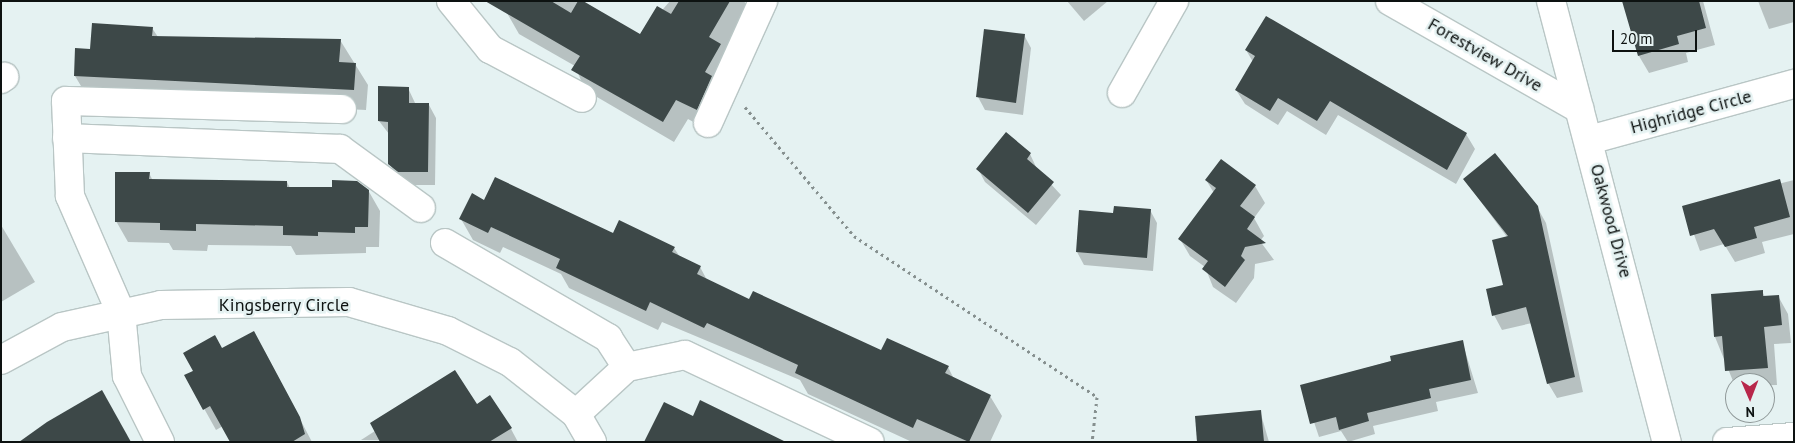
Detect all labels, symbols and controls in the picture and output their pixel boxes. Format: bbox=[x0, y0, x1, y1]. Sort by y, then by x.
street label: Forestview Drive bbox=[1424, 13, 1546, 97]
scale bar bbox=[1615, 20, 1700, 52]
text: 20 m bbox=[1620, 29, 1653, 48]
street label: Highridge Circle bbox=[1628, 85, 1754, 139]
street label: Oakwood Drive bbox=[1585, 162, 1637, 280]
street label: Kingsberry Circle bbox=[219, 294, 349, 316]
north arrow bbox=[1725, 373, 1775, 423]
text: N bbox=[1745, 403, 1755, 421]

